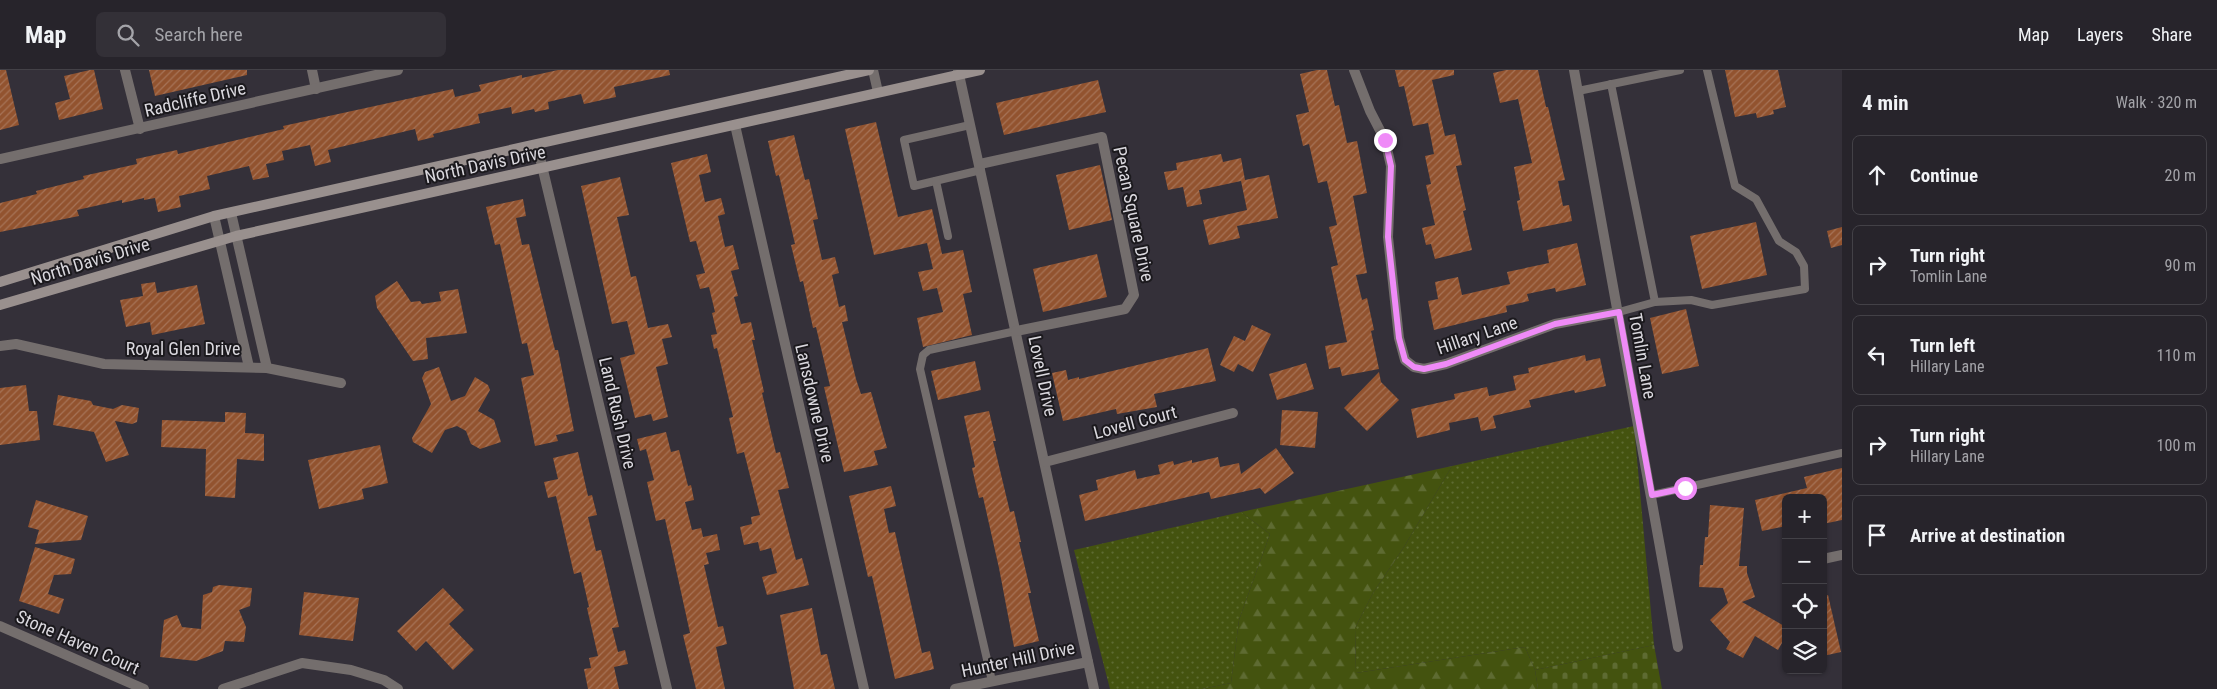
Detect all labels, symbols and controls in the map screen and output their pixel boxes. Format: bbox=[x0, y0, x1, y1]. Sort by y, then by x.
search box bbox=[96, 12, 446, 57]
text: Map bbox=[25, 21, 66, 49]
icon: search bbox=[114, 21, 142, 49]
text: Search here bbox=[154, 23, 243, 46]
text: Map bbox=[2018, 24, 2049, 45]
text: Layers bbox=[2077, 24, 2124, 45]
text: Share bbox=[2152, 24, 2192, 45]
street label: Radcliffe Drive bbox=[142, 77, 248, 121]
text: 4 min bbox=[1862, 91, 1909, 115]
text: Walk · 320 m bbox=[2116, 93, 2197, 112]
route end bbox=[1374, 129, 1397, 152]
street label: North Davis Drive bbox=[423, 141, 547, 187]
street label: Pecan Square Drive bbox=[1109, 145, 1159, 283]
icon: ahead bbox=[1863, 161, 1891, 189]
text: Continue bbox=[1910, 164, 1978, 187]
text: 20 m bbox=[2164, 166, 2196, 185]
street label: North Davis Drive bbox=[28, 233, 152, 289]
text: Turn right bbox=[1910, 244, 1985, 267]
icon: right bbox=[1863, 251, 1891, 279]
text: 90 m bbox=[2164, 256, 2196, 275]
text: Tomlin Lane bbox=[1910, 267, 1987, 286]
street label: Hillary Lane bbox=[1434, 311, 1520, 359]
street label: Tomlin Lane bbox=[1625, 312, 1661, 400]
street label: Lovell Drive bbox=[1024, 334, 1062, 418]
text: Turn left bbox=[1910, 334, 1975, 357]
street label: Royal Glen Drive bbox=[126, 338, 240, 359]
icon: left bbox=[1863, 341, 1891, 369]
street label: Lansdowne Drive bbox=[791, 342, 839, 464]
text: 110 m bbox=[2157, 346, 2196, 365]
street label: Land Rush Drive bbox=[595, 355, 641, 471]
text: Hillary Lane bbox=[1910, 357, 1984, 376]
street label: Lovell Court bbox=[1091, 401, 1179, 443]
text: Turn right bbox=[1910, 424, 1985, 447]
icon: right bbox=[1863, 431, 1891, 459]
text: 100 m bbox=[2157, 436, 2196, 455]
text: Hillary Lane bbox=[1910, 447, 1984, 466]
route start bbox=[1674, 477, 1697, 500]
map controls bbox=[1782, 494, 1827, 674]
button: + bbox=[1782, 494, 1827, 539]
icon: arrive bbox=[1863, 521, 1891, 549]
text: Arrive at destination bbox=[1910, 524, 2065, 547]
button: − bbox=[1782, 539, 1827, 584]
button: locate bbox=[1782, 584, 1827, 629]
street label: Stone Haven Court bbox=[13, 605, 143, 679]
button: layers bbox=[1782, 629, 1827, 674]
street label: Hunter Hill Drive bbox=[959, 637, 1077, 681]

